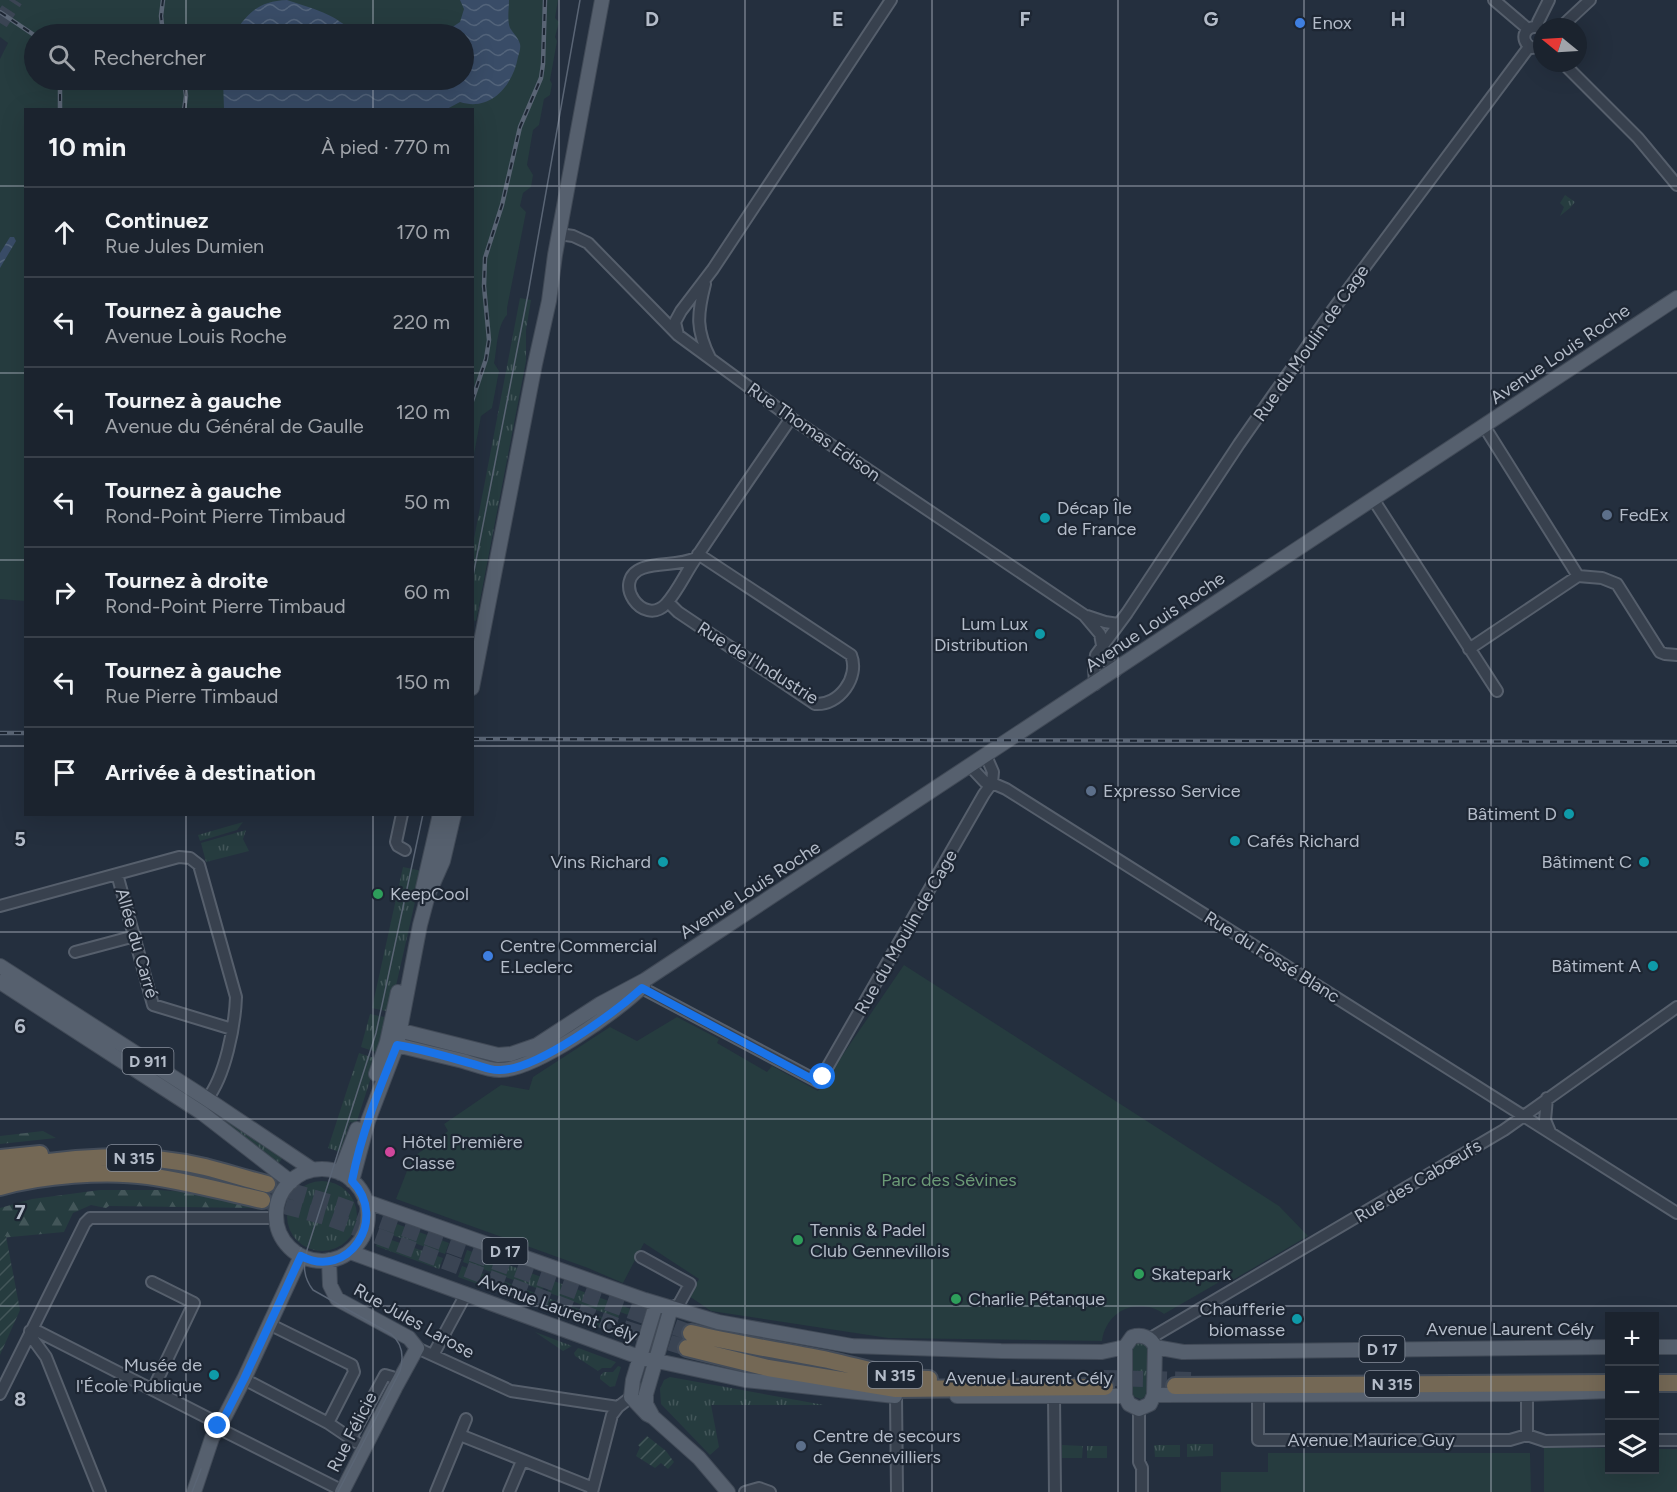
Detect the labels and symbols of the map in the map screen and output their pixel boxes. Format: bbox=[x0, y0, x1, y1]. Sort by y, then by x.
text: D bbox=[645, 7, 659, 31]
text: E bbox=[832, 7, 844, 31]
text: F bbox=[1019, 7, 1031, 31]
text: G bbox=[1204, 7, 1219, 31]
text: H bbox=[1391, 7, 1406, 31]
place label: Enox bbox=[1312, 12, 1352, 34]
marker: Enox bbox=[1293, 16, 1307, 30]
north arrow bbox=[1533, 18, 1587, 72]
street label: Rue du Moulin de Cage bbox=[1249, 260, 1374, 426]
street label: Avenue Louis Roche bbox=[1486, 299, 1634, 409]
street label: Rue Thomas Edison bbox=[743, 378, 885, 486]
place label: Décap Île de France bbox=[1057, 497, 1136, 540]
place label: FedEx bbox=[1619, 504, 1669, 526]
marker: FedEx bbox=[1600, 508, 1614, 522]
marker: Décap Île de France bbox=[1038, 511, 1052, 525]
street label: Avenue Louis Roche bbox=[1081, 567, 1229, 677]
place label: Lum Lux Distribution bbox=[934, 613, 1028, 656]
street label: Rue de l'Industrie bbox=[693, 617, 823, 709]
marker: Lum Lux Distribution bbox=[1033, 627, 1047, 641]
place label: Expresso Service bbox=[1103, 780, 1241, 802]
marker: Expresso Service bbox=[1084, 784, 1098, 798]
place label: Bâtiment D bbox=[1467, 803, 1557, 825]
marker: Bâtiment D bbox=[1562, 807, 1576, 821]
text: 5 bbox=[14, 827, 26, 851]
place label: Cafés Richard bbox=[1247, 830, 1359, 852]
marker: Cafés Richard bbox=[1228, 834, 1242, 848]
street label: Avenue Louis Roche bbox=[675, 836, 825, 944]
street label: Rue du Moulin de Cage bbox=[850, 846, 962, 1018]
place label: Vins Richard bbox=[550, 851, 651, 873]
place label: Bâtiment C bbox=[1541, 851, 1632, 873]
marker: Vins Richard bbox=[656, 855, 670, 869]
marker: Bâtiment C bbox=[1637, 855, 1651, 869]
place label: KeepCool bbox=[390, 883, 469, 905]
street label: Allée du Carré bbox=[111, 885, 163, 1001]
marker: KeepCool bbox=[371, 887, 385, 901]
street label: Rue du Fossé Blanc bbox=[1200, 906, 1344, 1008]
place label: Centre Commercial E.Leclerc bbox=[500, 935, 657, 978]
marker: Centre Commercial E.Leclerc bbox=[481, 949, 495, 963]
place label: Bâtiment A bbox=[1551, 955, 1641, 977]
marker: Bâtiment A bbox=[1646, 959, 1660, 973]
text: 6 bbox=[14, 1014, 26, 1038]
road number: D 911 bbox=[122, 1048, 174, 1074]
route start bbox=[809, 1063, 835, 1089]
place label: Hôtel Première Classe bbox=[402, 1131, 523, 1174]
street label: Rue des Cabœufs bbox=[1350, 1134, 1486, 1228]
road number: N 315 bbox=[107, 1145, 161, 1171]
marker: Hôtel Première Classe bbox=[383, 1145, 397, 1159]
park label: Parc des Sévines bbox=[881, 1169, 1017, 1191]
text: 7 bbox=[14, 1200, 26, 1224]
place label: Tennis & Padel Club Gennevillois bbox=[810, 1219, 950, 1262]
marker: Tennis & Padel Club Gennevillois bbox=[791, 1233, 805, 1247]
road number: D 17 bbox=[482, 1238, 528, 1264]
place label: Skatepark bbox=[1151, 1263, 1231, 1285]
marker: Skatepark bbox=[1132, 1267, 1146, 1281]
street label: Avenue Laurent Cély bbox=[476, 1269, 641, 1347]
street label: Rue Jules Larose bbox=[350, 1279, 478, 1363]
place label: Charlie Pétanque bbox=[968, 1288, 1105, 1310]
marker: Charlie Pétanque bbox=[949, 1292, 963, 1306]
place label: Chaufferie biomasse bbox=[1200, 1298, 1285, 1341]
marker: Chaufferie biomasse bbox=[1290, 1312, 1304, 1326]
street label: Avenue Laurent Cély bbox=[1426, 1318, 1594, 1340]
road number: D 17 bbox=[1360, 1336, 1404, 1362]
place label: Musée de l'École Publique bbox=[76, 1354, 202, 1397]
road number: N 315 bbox=[868, 1362, 922, 1388]
street label: Avenue Laurent Cély bbox=[945, 1367, 1113, 1389]
marker: Musée de l'École Publique bbox=[207, 1368, 221, 1382]
road number: N 315 bbox=[1365, 1371, 1419, 1397]
text: 8 bbox=[14, 1387, 26, 1411]
street label: Rue Félicie bbox=[322, 1388, 382, 1476]
route end bbox=[204, 1412, 230, 1438]
place label: Centre de secours de Gennevilliers bbox=[813, 1425, 961, 1468]
street label: Avenue Maurice Guy bbox=[1287, 1429, 1455, 1451]
marker: Centre de secours de Gennevilliers bbox=[794, 1439, 808, 1453]

